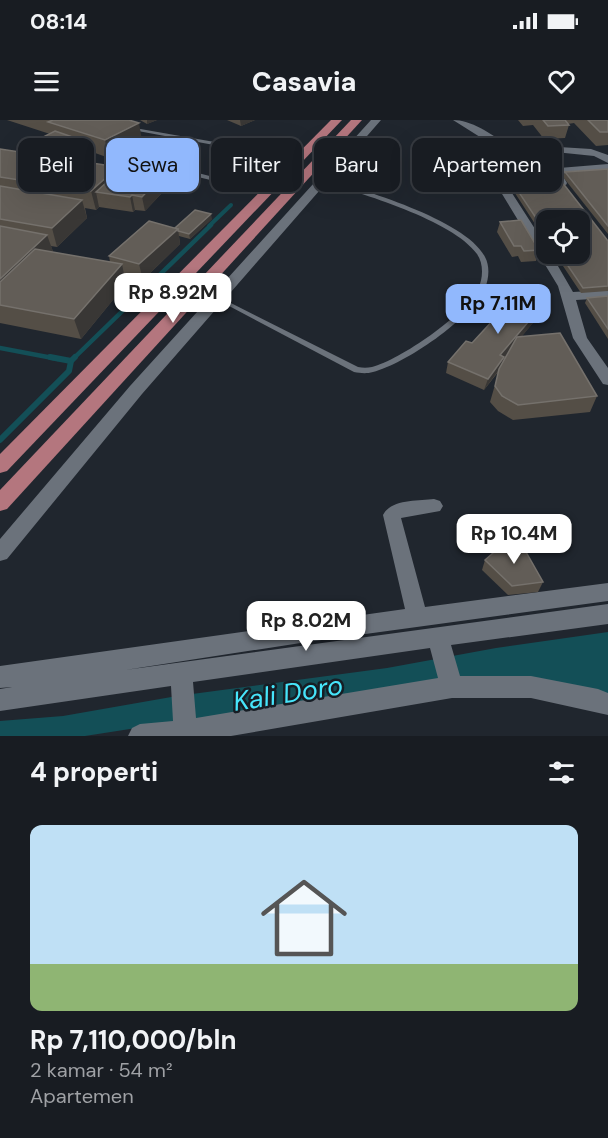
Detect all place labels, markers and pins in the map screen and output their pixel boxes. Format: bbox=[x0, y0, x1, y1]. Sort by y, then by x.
pin: Rp 8.92M bbox=[111, 273, 235, 324]
pin: Rp 7.11M bbox=[436, 284, 560, 335]
pin: Rp 10.4M bbox=[452, 514, 576, 565]
pin: Rp 8.02M bbox=[244, 601, 368, 652]

